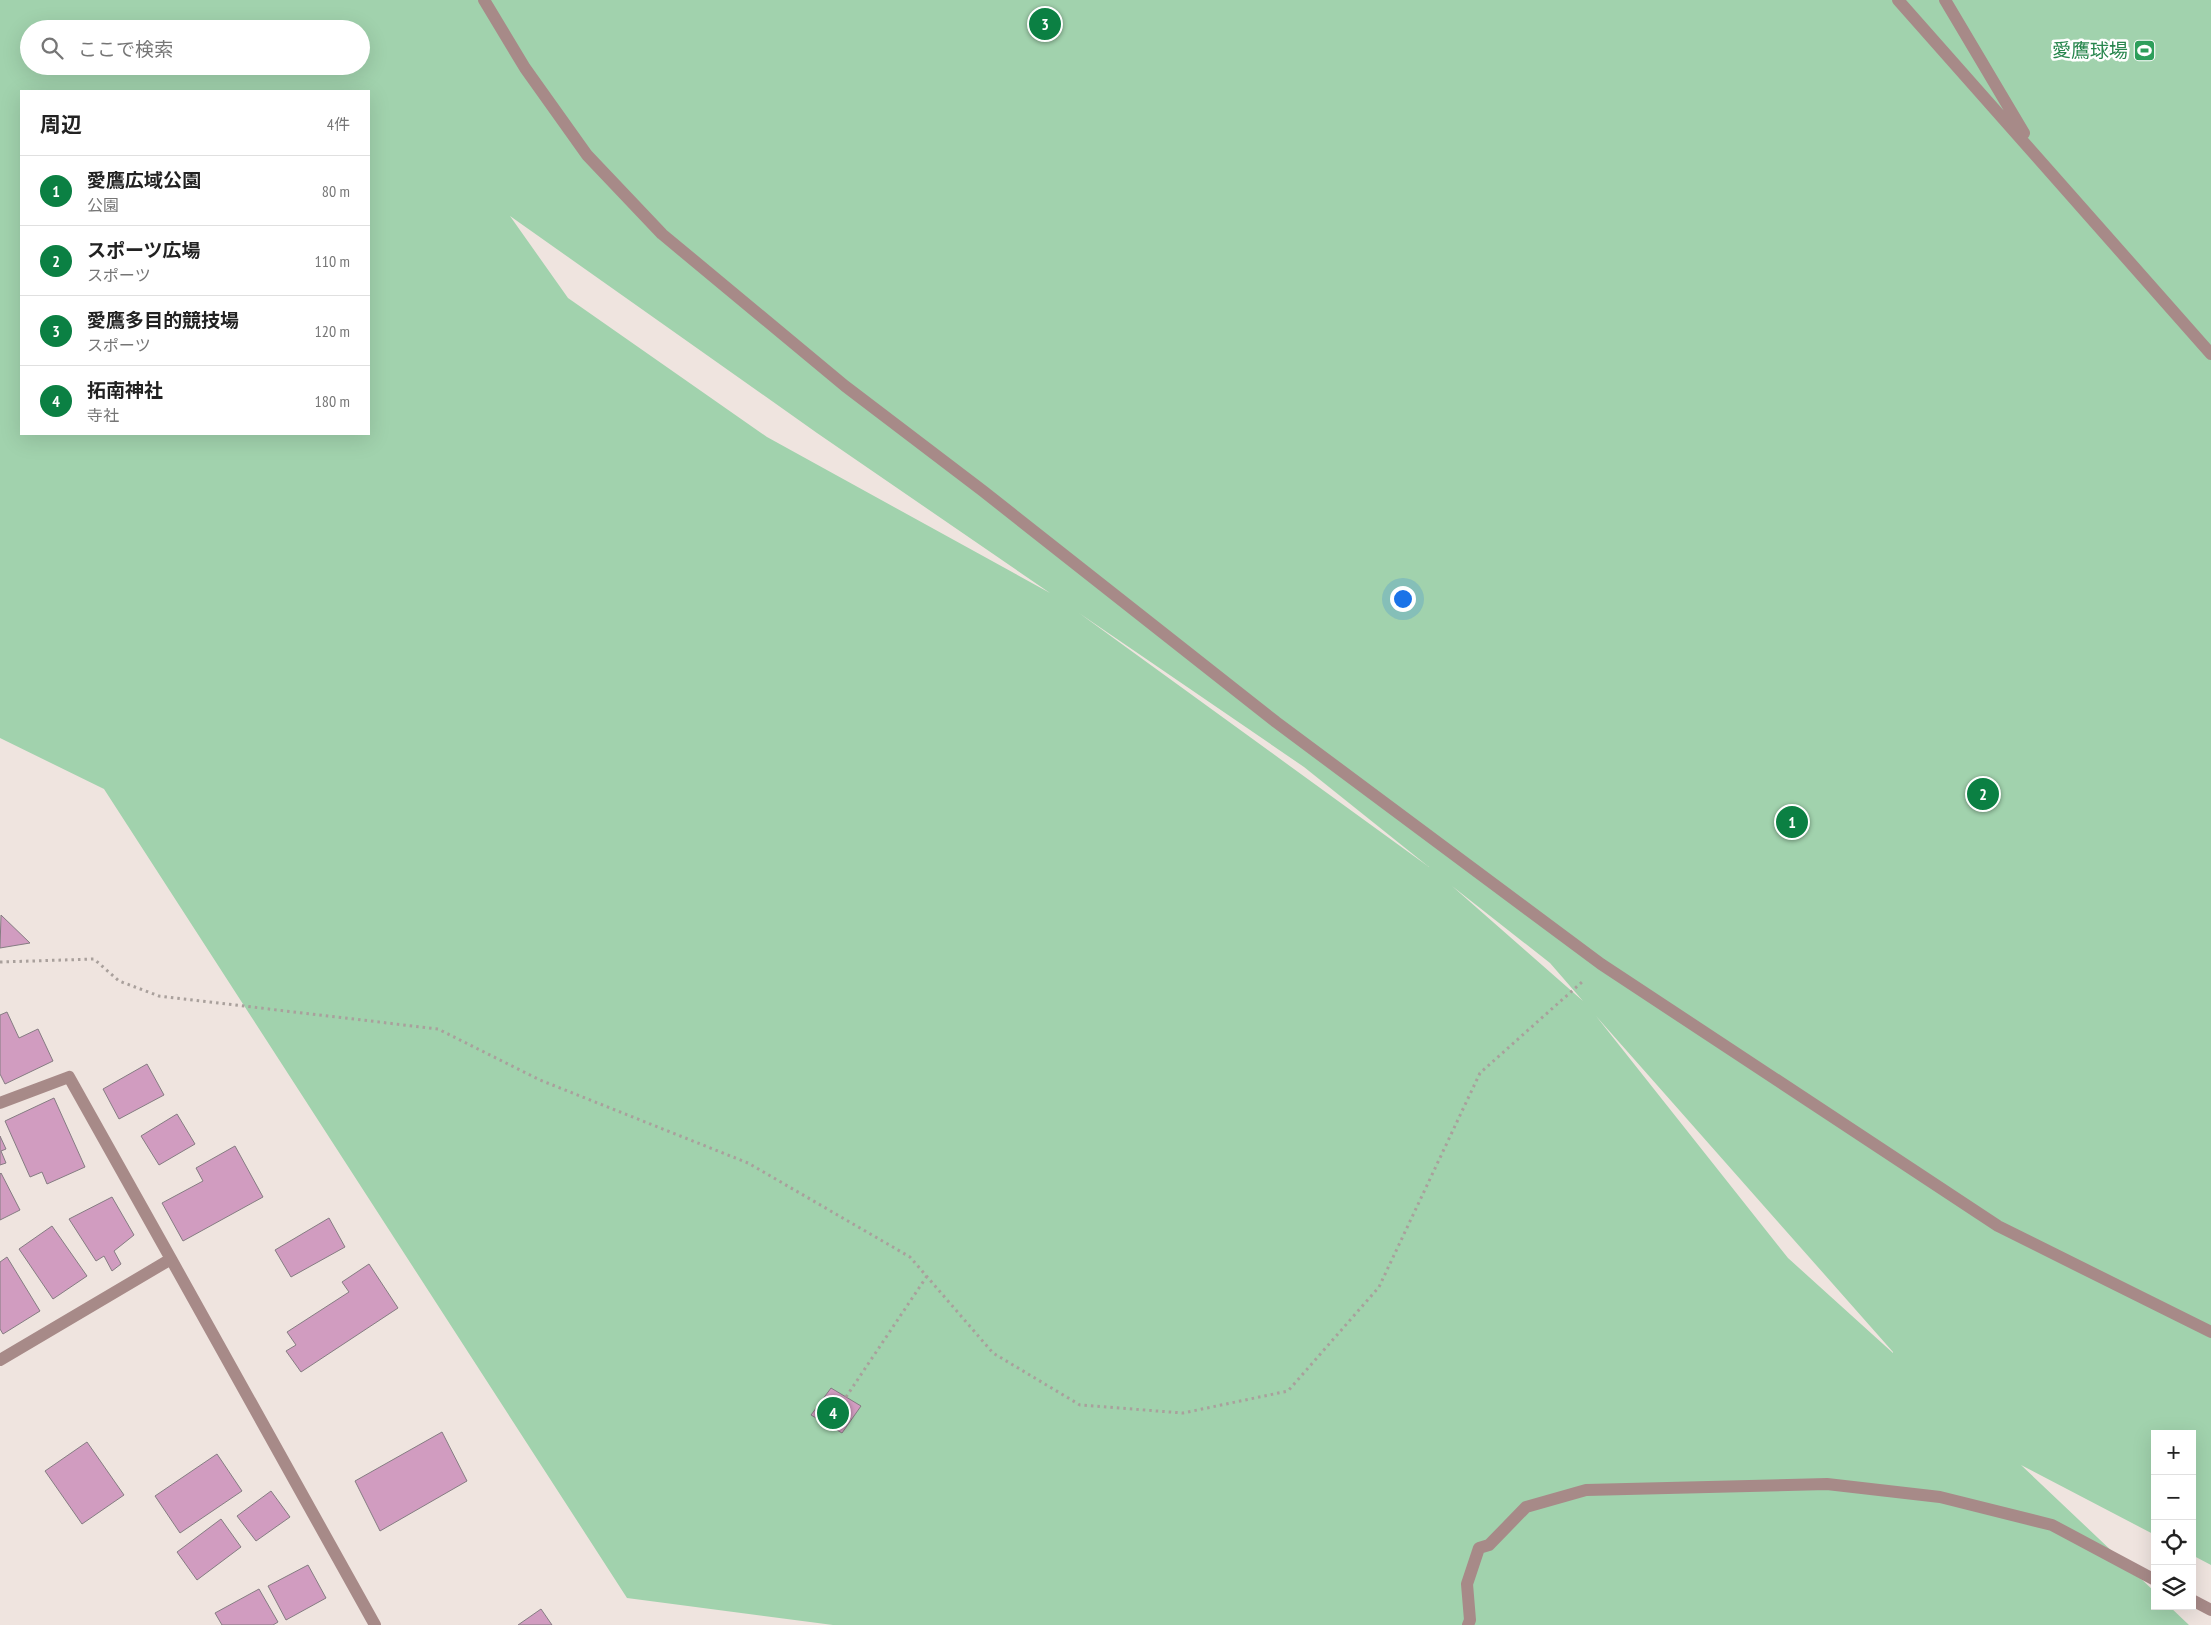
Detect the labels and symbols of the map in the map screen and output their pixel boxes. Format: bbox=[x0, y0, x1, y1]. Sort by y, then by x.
pin: 3 bbox=[1029, 5, 1061, 43]
place label: 愛鷹球場 bbox=[2052, 38, 2128, 62]
sports icon: 愛鷹球場 bbox=[2132, 38, 2156, 62]
your location bbox=[1390, 586, 1416, 612]
pin: 2 bbox=[1967, 775, 1999, 813]
pin: 1 bbox=[1776, 803, 1808, 841]
pin: 4 bbox=[817, 1394, 849, 1432]

